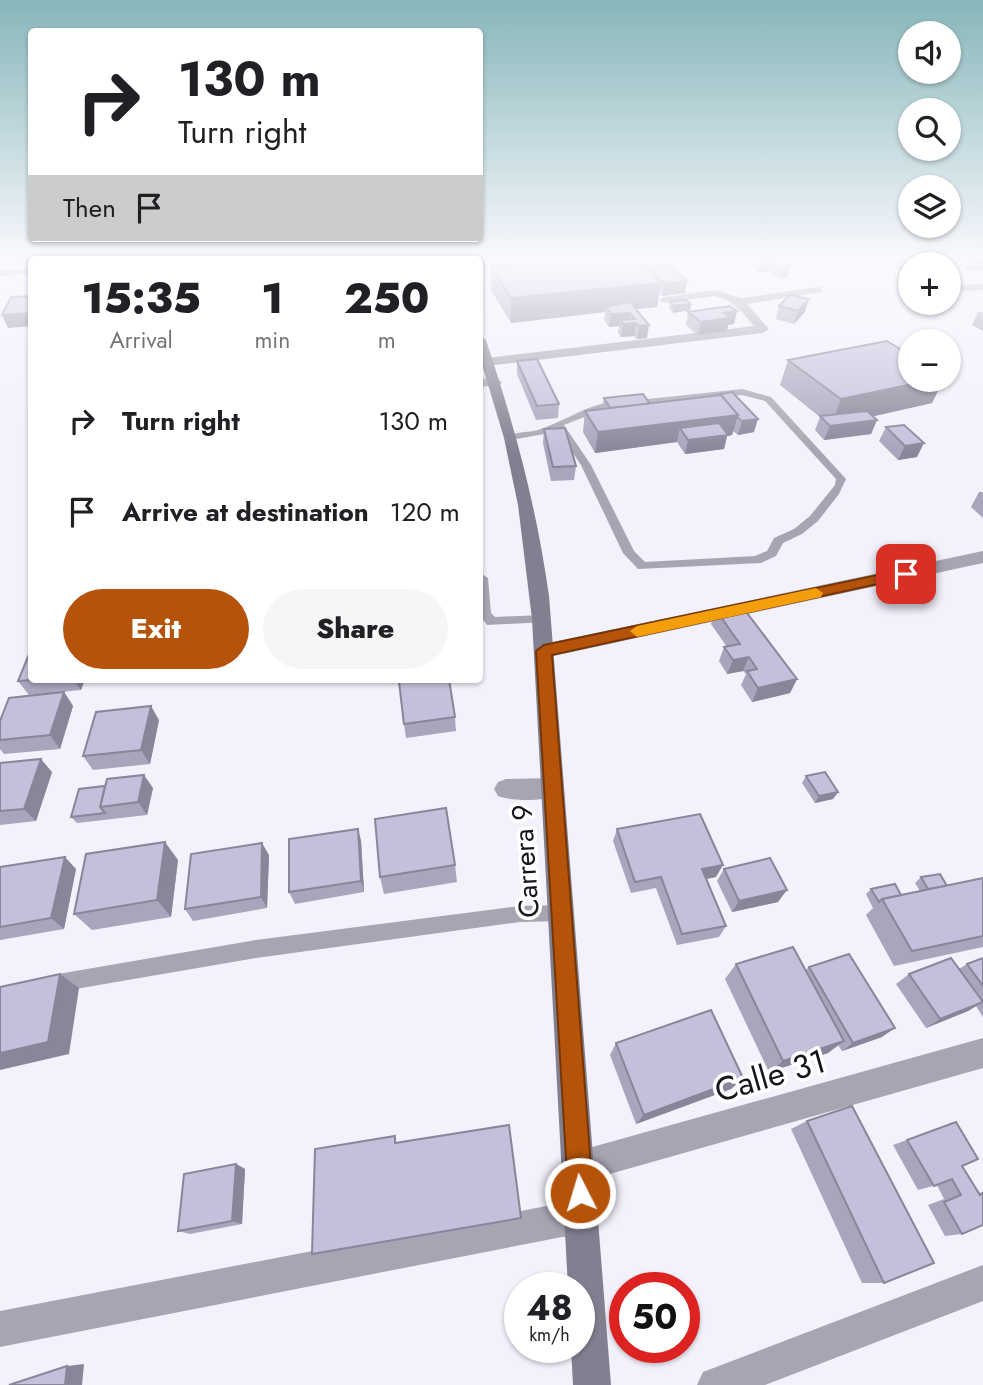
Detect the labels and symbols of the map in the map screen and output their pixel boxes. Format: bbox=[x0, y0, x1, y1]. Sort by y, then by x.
pin bbox=[876, 544, 936, 604]
street label: Carrera 9 bbox=[501, 803, 550, 919]
street label: Calle 31 bbox=[709, 1037, 831, 1114]
position arrow bbox=[543, 1156, 617, 1230]
speed limit sign: 50 bbox=[609, 1272, 700, 1363]

